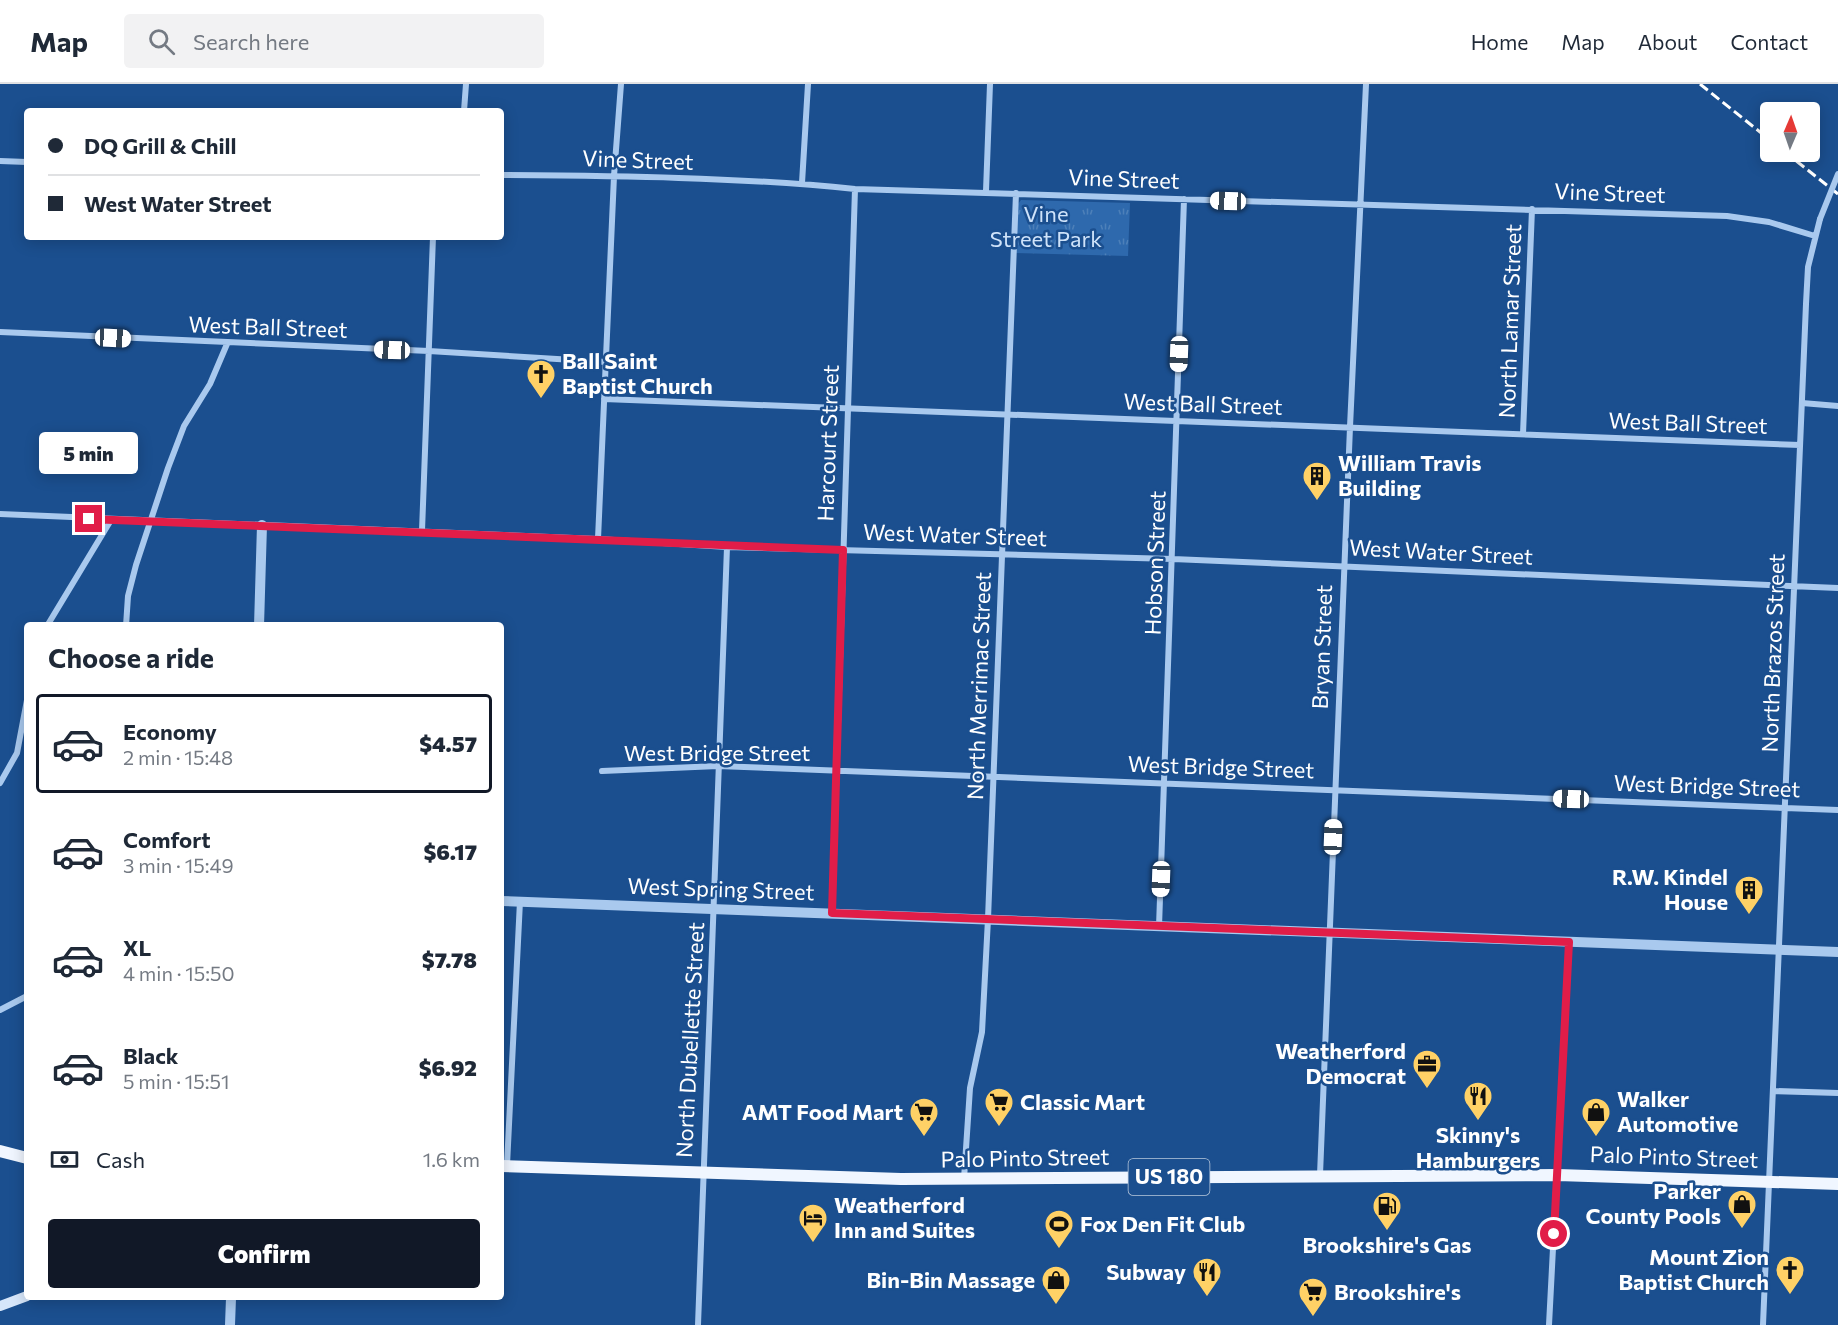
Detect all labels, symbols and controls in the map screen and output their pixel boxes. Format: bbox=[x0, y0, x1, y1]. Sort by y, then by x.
search box bbox=[124, 14, 544, 68]
text: Map bbox=[30, 24, 88, 58]
icon: search bbox=[145, 25, 178, 58]
text: Search here bbox=[193, 28, 309, 55]
text: Home bbox=[1471, 29, 1528, 54]
text: Map bbox=[1561, 29, 1605, 54]
text: About bbox=[1638, 29, 1697, 54]
text: Contact bbox=[1730, 29, 1808, 54]
north arrow bbox=[1760, 102, 1820, 162]
map controls bbox=[1760, 102, 1820, 162]
text: DQ Grill & Chill bbox=[84, 132, 237, 159]
street label: Vine Street bbox=[582, 144, 694, 175]
street label: Vine Street bbox=[1068, 163, 1180, 194]
street label: Vine Street bbox=[1554, 177, 1666, 208]
text: West Water Street bbox=[84, 190, 272, 217]
car bbox=[1210, 191, 1246, 211]
park label: Vine Street Park bbox=[990, 200, 1102, 252]
street label: North Lamar Street bbox=[1493, 223, 1526, 419]
street label: West Ball Street bbox=[188, 310, 348, 343]
car bbox=[95, 328, 131, 348]
car bbox=[1169, 336, 1189, 372]
car bbox=[374, 340, 410, 360]
place label: Ball Saint Baptist Church bbox=[562, 347, 713, 399]
church icon: Ball Saint Baptist Church bbox=[525, 358, 557, 400]
street label: Harcourt Street bbox=[811, 364, 844, 522]
street label: West Ball Street bbox=[1123, 387, 1283, 420]
street label: West Ball Street bbox=[1608, 406, 1768, 439]
callout: 5 min bbox=[40, 432, 138, 474]
text: 5 min bbox=[63, 441, 114, 465]
place label: William Travis Building bbox=[1338, 449, 1482, 501]
building icon: William Travis Building bbox=[1301, 460, 1333, 502]
street label: Hobson Street bbox=[1138, 490, 1171, 636]
route end bbox=[75, 505, 102, 532]
street label: West Water Street bbox=[863, 518, 1047, 551]
street label: West Water Street bbox=[1348, 533, 1534, 570]
street label: North Brazos Street bbox=[1756, 553, 1789, 753]
street label: North Merrimac Street bbox=[961, 571, 996, 800]
street label: Bryan Street bbox=[1306, 584, 1337, 710]
text: Choose a ride bbox=[48, 641, 214, 674]
icon: car bbox=[51, 717, 105, 771]
text: Economy bbox=[123, 718, 217, 745]
text: $4.57 bbox=[419, 730, 477, 757]
street label: West Bridge Street bbox=[624, 739, 810, 766]
text: 2 min · 15:48 bbox=[123, 745, 233, 769]
street label: West Bridge Street bbox=[1127, 750, 1315, 783]
street label: West Bridge Street bbox=[1613, 769, 1801, 802]
car bbox=[1553, 789, 1589, 809]
car bbox=[1323, 819, 1343, 855]
icon: car bbox=[51, 825, 105, 879]
text: Comfort bbox=[123, 826, 211, 853]
text: $6.17 bbox=[424, 838, 477, 865]
text: 3 min · 15:49 bbox=[123, 853, 234, 877]
car bbox=[1151, 861, 1171, 897]
place label: R.W. Kindel House bbox=[1612, 863, 1728, 915]
street label: West Spring Street bbox=[627, 872, 815, 905]
building icon: R.W. Kindel House bbox=[1733, 874, 1765, 916]
street label: North Dubellette Street bbox=[670, 921, 709, 1159]
icon: car bbox=[51, 933, 105, 987]
text: XL bbox=[123, 934, 151, 961]
text: $7.78 bbox=[422, 946, 477, 973]
text: 4 min · 15:50 bbox=[123, 961, 235, 985]
place label: Weatherford Democrat bbox=[1275, 1037, 1406, 1089]
icon: car bbox=[51, 1041, 105, 1095]
text: Black bbox=[123, 1042, 178, 1069]
office icon: Weatherford Democrat bbox=[1411, 1048, 1443, 1090]
text: $6.92 bbox=[419, 1054, 477, 1081]
text: 5 min · 15:51 bbox=[123, 1069, 230, 1093]
restaurant icon: Skinny's Hamburgers bbox=[1462, 1080, 1494, 1122]
place label: Walker Automotive bbox=[1617, 1085, 1738, 1137]
supermarket icon: Classic Mart bbox=[983, 1086, 1015, 1128]
place label: Classic Mart bbox=[1020, 1088, 1145, 1115]
supermarket icon: AMT Food Mart bbox=[908, 1096, 940, 1138]
shop icon: Walker Automotive bbox=[1580, 1096, 1612, 1138]
place label: AMT Food Mart bbox=[742, 1098, 903, 1125]
place label: Skinny's Hamburgers bbox=[1416, 1121, 1540, 1173]
street label: Palo Pinto Street bbox=[1589, 1140, 1759, 1173]
icon: cash bbox=[48, 1143, 81, 1176]
street label: Palo Pinto Street bbox=[940, 1143, 1110, 1172]
text: Cash bbox=[96, 1146, 145, 1173]
text: 1.6 km bbox=[423, 1147, 480, 1171]
road number: US 180 bbox=[1128, 1159, 1210, 1195]
place label: Parker County Pools bbox=[1585, 1177, 1721, 1229]
shop icon: Parker County Pools bbox=[1726, 1188, 1758, 1230]
fuel station icon: Brookshire's Gas bbox=[1371, 1190, 1403, 1232]
place label: Weatherford Inn and Suites bbox=[834, 1191, 975, 1243]
hotel icon: Weatherford Inn and Suites bbox=[797, 1202, 829, 1244]
sports icon: Fox Den Fit Club bbox=[1043, 1208, 1075, 1250]
place label: Fox Den Fit Club bbox=[1080, 1210, 1245, 1237]
button: Confirm bbox=[48, 1219, 480, 1288]
route start bbox=[1540, 1220, 1567, 1247]
place label: Brookshire's Gas bbox=[1302, 1231, 1472, 1258]
place label: Mount Zion Baptist Church bbox=[1618, 1243, 1769, 1295]
church icon: Mount Zion Baptist Church bbox=[1774, 1254, 1806, 1296]
restaurant icon: Subway bbox=[1191, 1256, 1223, 1298]
place label: Subway bbox=[1106, 1258, 1186, 1285]
shop icon: Bin-Bin Massage bbox=[1040, 1264, 1072, 1306]
place label: Bin-Bin Massage bbox=[867, 1266, 1035, 1293]
supermarket icon: Brookshire's bbox=[1297, 1276, 1329, 1318]
place label: Brookshire's bbox=[1334, 1278, 1461, 1305]

